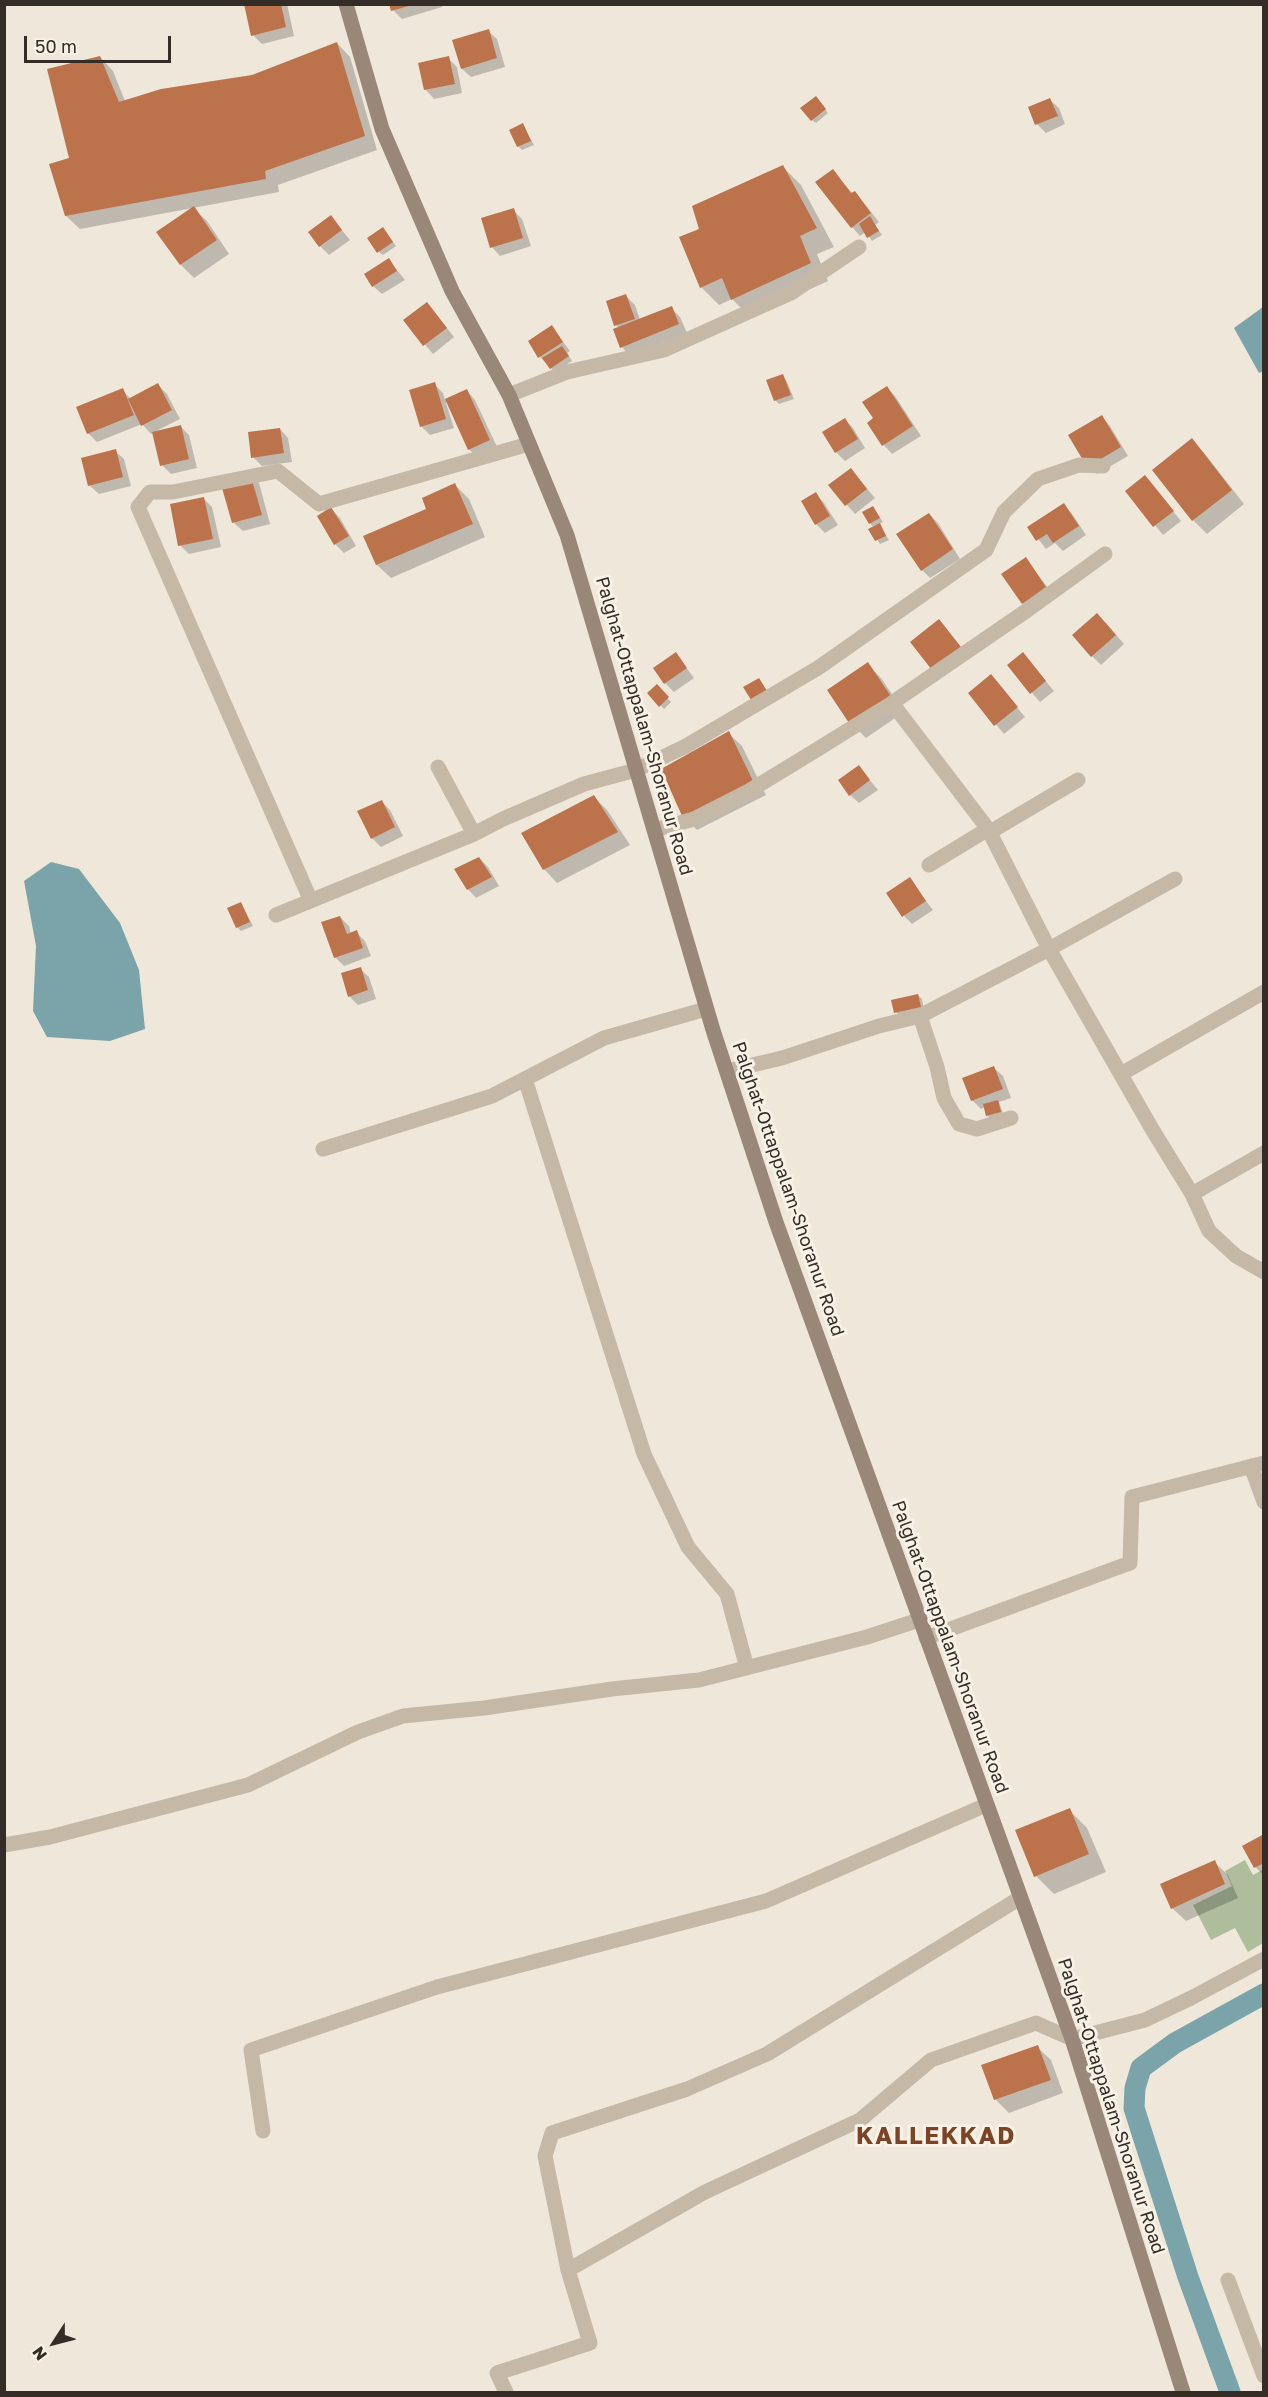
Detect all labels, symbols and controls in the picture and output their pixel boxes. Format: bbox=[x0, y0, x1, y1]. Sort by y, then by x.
scale bar bbox=[27, 24, 174, 62]
text: 50 m bbox=[35, 35, 77, 57]
street label: Palghat-Ottappalam-Shoranur Road bbox=[591, 574, 697, 878]
street label: Palghat-Ottappalam-Shoranur Road bbox=[727, 1039, 849, 1339]
street label: Palghat-Ottappalam-Shoranur Road bbox=[887, 1498, 1013, 1796]
street label: Palghat-Ottappalam-Shoranur Road bbox=[1053, 1955, 1169, 2257]
district label: KALLEKKAD bbox=[856, 2122, 1016, 2150]
north arrow bbox=[24, 2313, 84, 2373]
text: N bbox=[28, 2343, 51, 2364]

